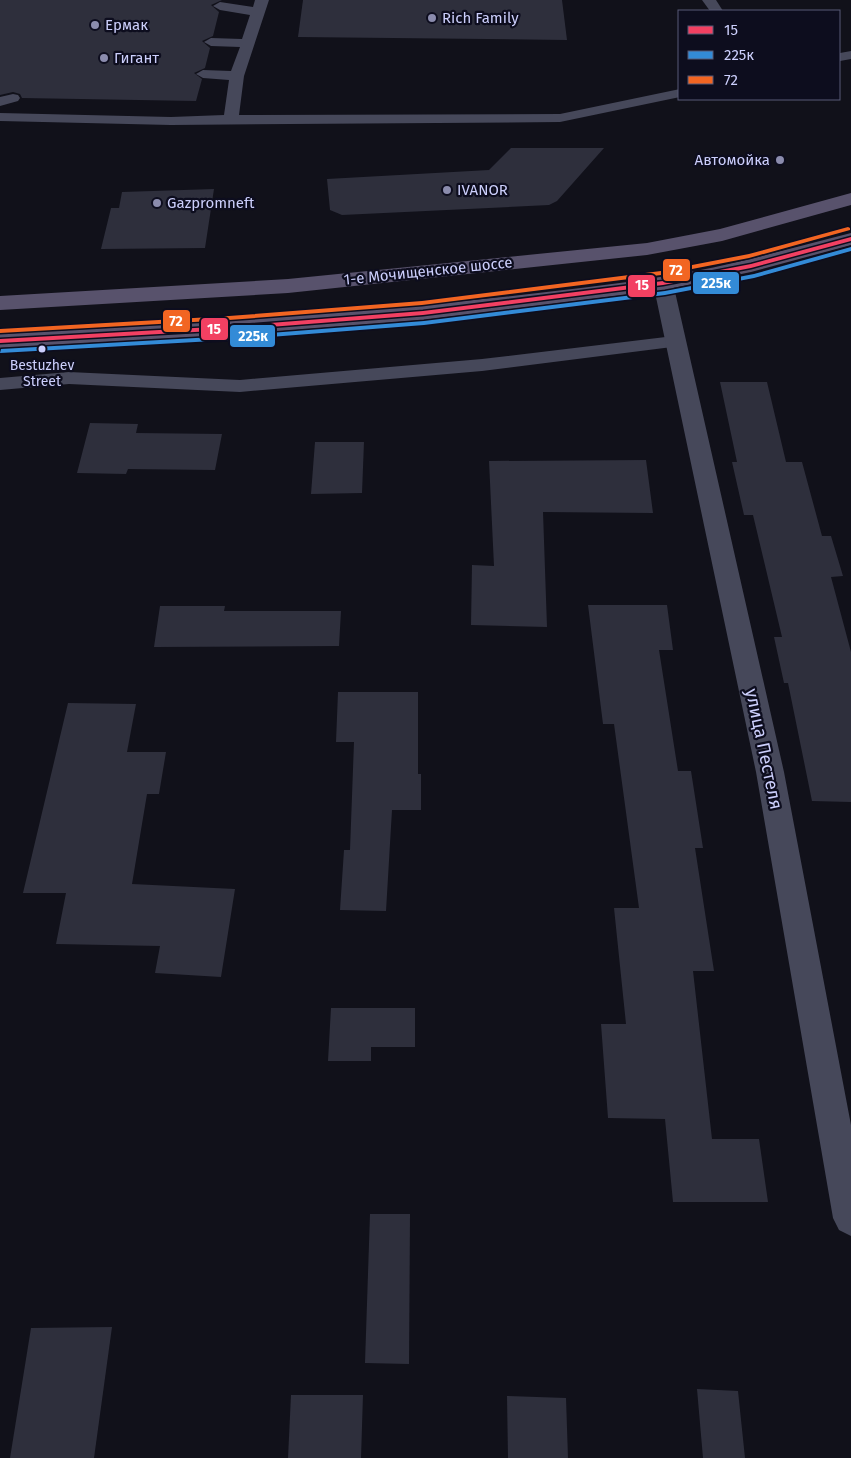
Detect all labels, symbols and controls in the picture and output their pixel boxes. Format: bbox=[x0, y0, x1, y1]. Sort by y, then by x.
place label: Rich Family bbox=[442, 9, 519, 27]
legend bbox=[678, 10, 841, 100]
marker: Rich Family bbox=[426, 12, 438, 24]
place label: Ермак bbox=[105, 16, 148, 34]
marker: Ермак bbox=[89, 19, 101, 31]
text: 15 bbox=[724, 21, 738, 39]
text: 225к bbox=[724, 46, 754, 64]
place label: Гигант bbox=[114, 49, 159, 67]
marker: Гигант bbox=[98, 52, 110, 64]
text: 72 bbox=[724, 71, 738, 89]
place label: Автомойка bbox=[695, 151, 770, 169]
marker: Автомойка bbox=[774, 154, 786, 166]
place label: IVANOR bbox=[457, 181, 508, 199]
marker: IVANOR bbox=[441, 184, 453, 196]
place label: Gazpromneft bbox=[167, 194, 255, 212]
marker: Gazpromneft bbox=[151, 197, 163, 209]
street label: 1-е Мочищенское шоссе bbox=[343, 253, 513, 289]
line badge: 72 bbox=[662, 258, 691, 282]
text: 72 bbox=[669, 262, 683, 279]
line badge: 225к bbox=[692, 271, 740, 295]
line badge: 15 bbox=[627, 274, 656, 298]
text: 225к bbox=[701, 275, 731, 292]
text: 15 bbox=[635, 277, 649, 294]
line badge: 72 bbox=[162, 309, 191, 333]
text: 72 bbox=[169, 313, 183, 330]
line badge: 15 bbox=[200, 317, 229, 341]
text: 15 bbox=[207, 321, 221, 338]
line badge: 225к bbox=[229, 324, 276, 348]
text: 225к bbox=[238, 328, 268, 345]
marker: Bestuzhev Street bbox=[37, 344, 47, 354]
place label: Bestuzhev Street bbox=[10, 357, 74, 390]
street label: улица Пестеля bbox=[740, 687, 788, 811]

